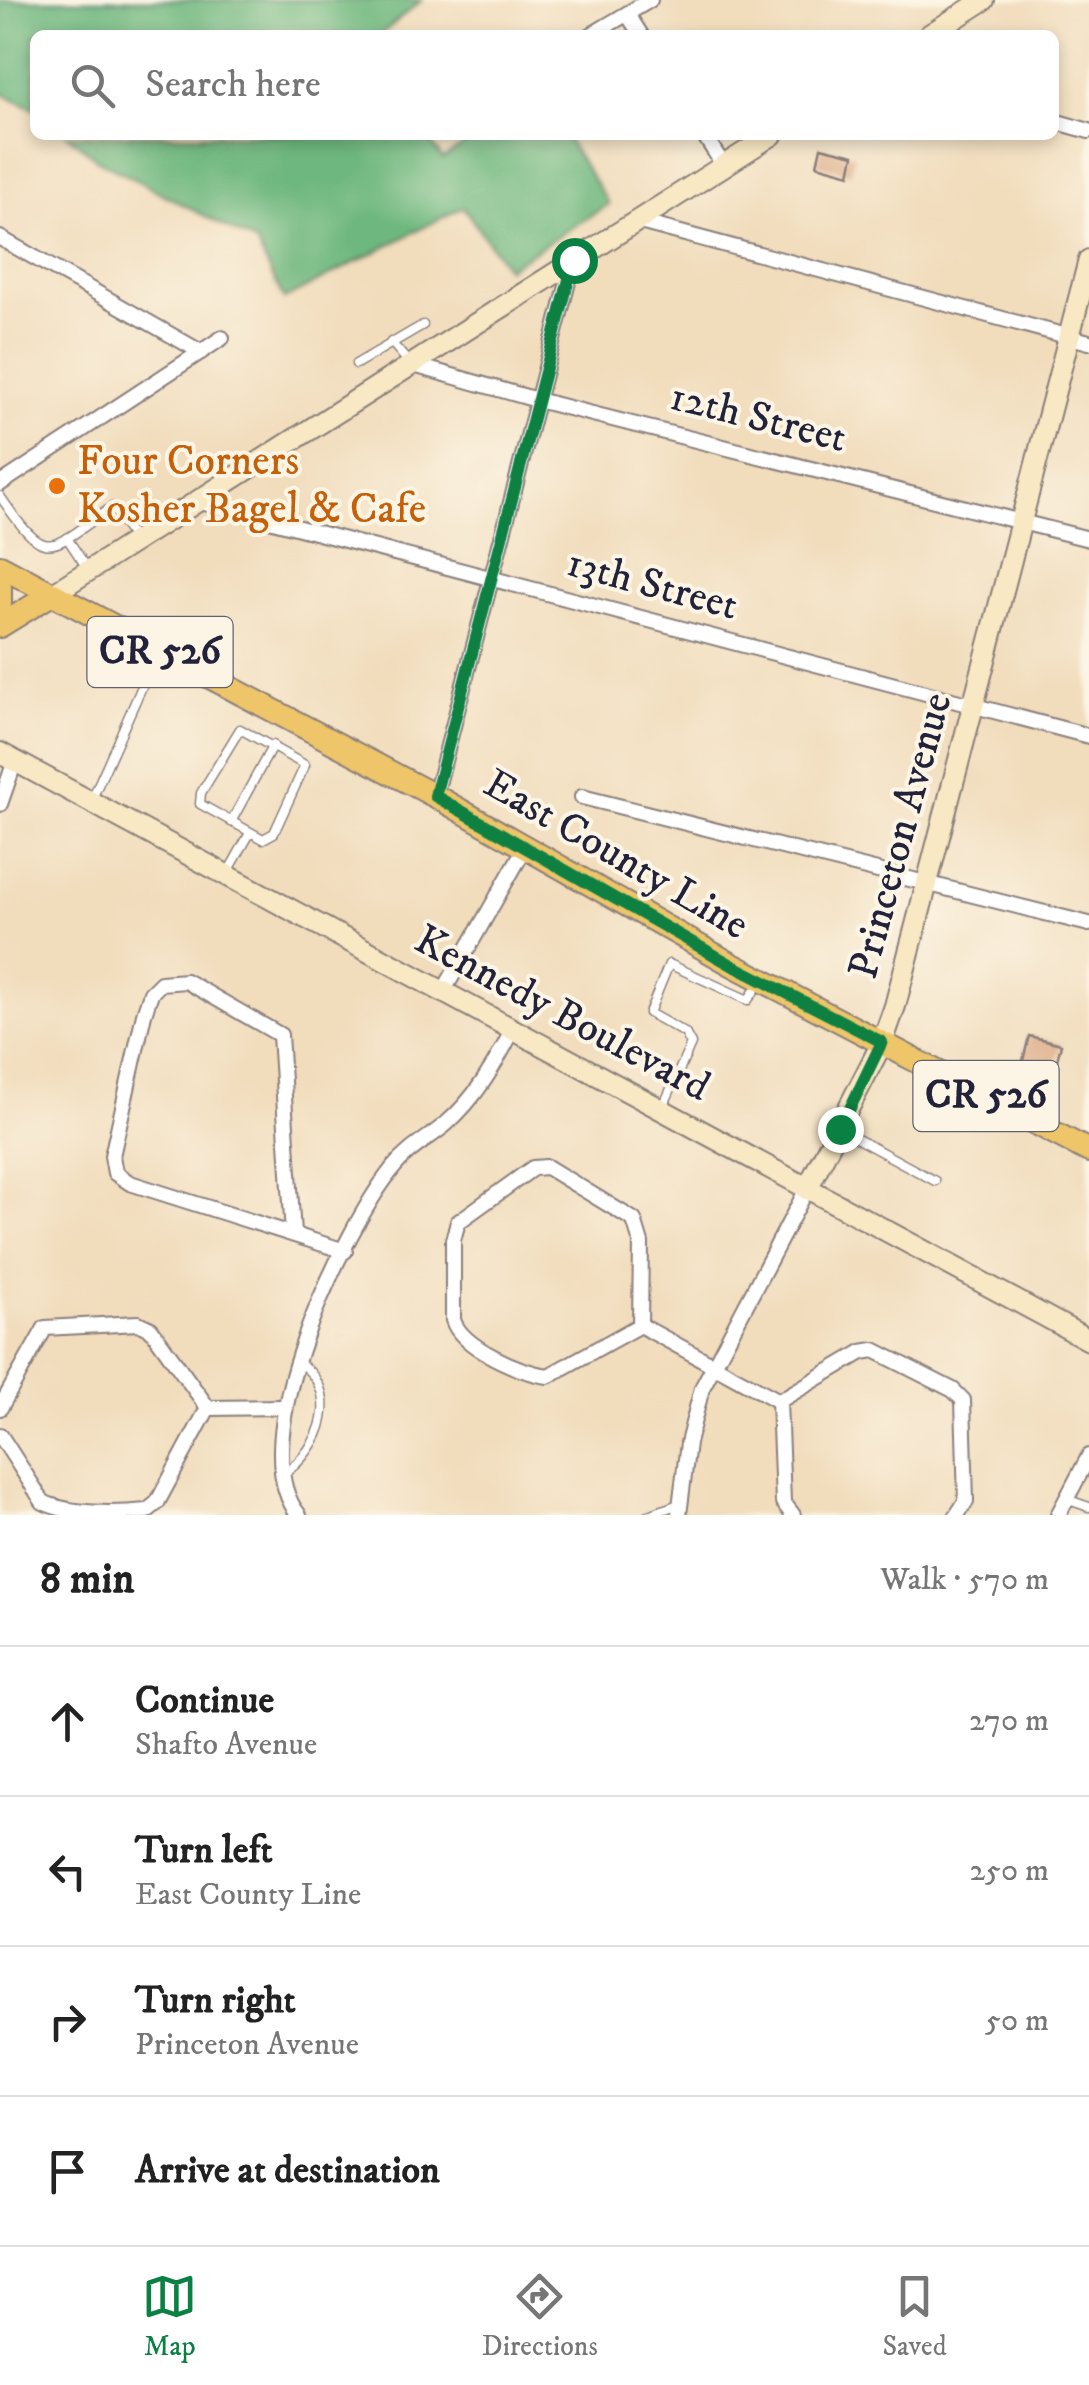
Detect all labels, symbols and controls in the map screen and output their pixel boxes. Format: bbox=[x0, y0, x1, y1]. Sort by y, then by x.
search box bbox=[30, 30, 1059, 140]
icon: search bbox=[65, 58, 120, 113]
text: Search here bbox=[145, 61, 321, 109]
route start bbox=[552, 238, 598, 284]
street label: 12th Street bbox=[664, 371, 852, 465]
place label: Four Corners Kosher Bagel & Cafe bbox=[77, 436, 426, 536]
marker: Four Corners Kosher Bagel & Cafe bbox=[46, 475, 68, 497]
street label: 13th Street bbox=[561, 537, 743, 633]
road number: CR 526 bbox=[88, 617, 232, 687]
street label: Princeton Avenue bbox=[838, 687, 964, 985]
street label: East County Line bbox=[474, 758, 758, 952]
street label: Kennedy Boulevard bbox=[405, 914, 719, 1114]
road number: CR 526 bbox=[914, 1061, 1058, 1131]
route end bbox=[818, 1107, 864, 1153]
text: 8 min bbox=[40, 1554, 134, 1606]
text: Walk · 570 m bbox=[880, 1560, 1049, 1600]
text: Continue bbox=[135, 1677, 274, 1725]
icon: ahead bbox=[40, 1694, 95, 1749]
text: 270 m bbox=[969, 1701, 1049, 1741]
text: Shafto Avenue bbox=[135, 1725, 317, 1765]
text: Turn left bbox=[135, 1827, 273, 1875]
icon: left bbox=[40, 1844, 95, 1899]
text: 250 m bbox=[969, 1851, 1049, 1891]
text: East County Line bbox=[135, 1875, 361, 1915]
text: Turn right bbox=[135, 1977, 296, 2025]
icon: right bbox=[40, 1994, 95, 2049]
text: 50 m bbox=[985, 2001, 1049, 2041]
text: Princeton Avenue bbox=[135, 2025, 359, 2065]
icon: arrive bbox=[40, 2144, 95, 2199]
text: Arrive at destination bbox=[135, 2147, 440, 2195]
tab: Map bbox=[142, 2269, 197, 2364]
tab: Directions bbox=[482, 2269, 598, 2364]
tab: Saved bbox=[882, 2269, 947, 2364]

